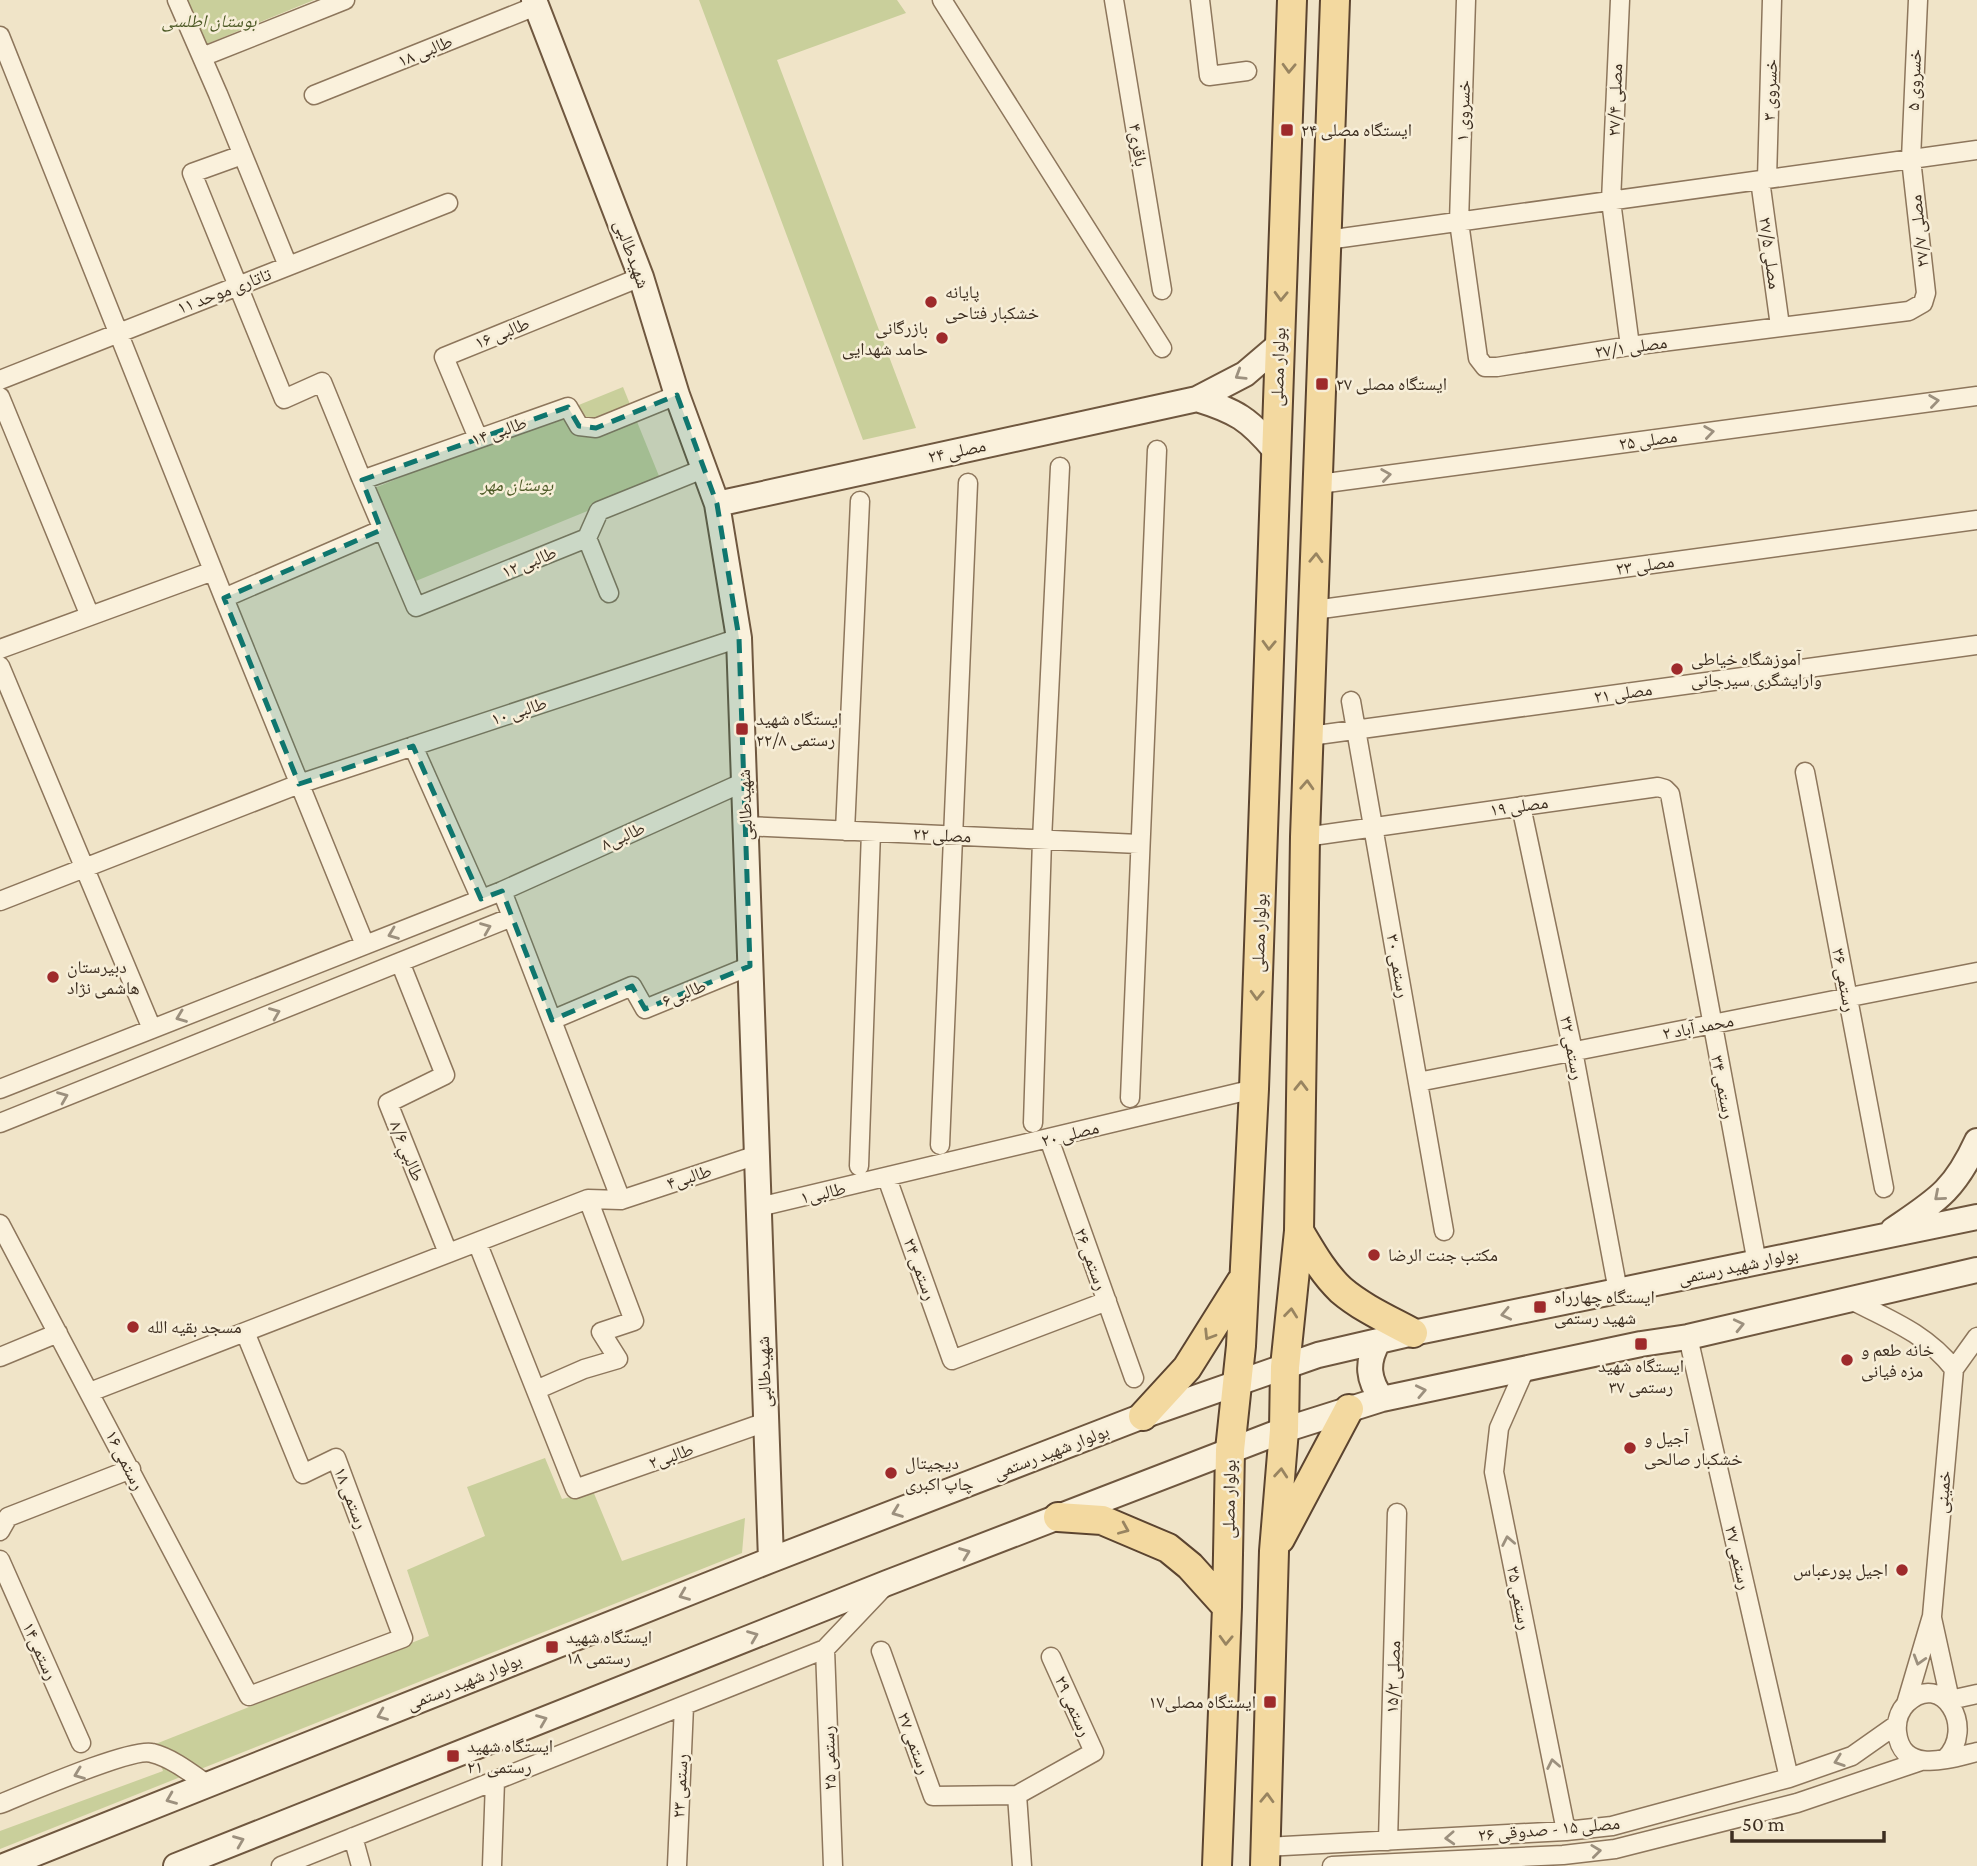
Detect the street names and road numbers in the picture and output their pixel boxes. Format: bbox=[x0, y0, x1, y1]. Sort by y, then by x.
street label: طالبی ۱۸ bbox=[395, 31, 456, 72]
street label: خسروی ۵ bbox=[1903, 49, 1926, 111]
street label: خسروی ۳ bbox=[1759, 59, 1782, 121]
street label: مصلی ۲۷/۴ bbox=[1604, 63, 1627, 137]
street label: خسروی ۱ bbox=[1452, 80, 1475, 142]
street label: باقری۴ bbox=[1124, 122, 1151, 168]
street label: مصلی ۲۷/۷ bbox=[1905, 194, 1934, 268]
street label: مصلی ۲۷/۵ bbox=[1754, 215, 1785, 291]
street label: شهیدطالبی bbox=[609, 217, 654, 291]
street label: تاتاری موحد ۱۱ bbox=[174, 264, 274, 319]
street label: طالبی ۱۶ bbox=[472, 313, 533, 354]
street label: بولوار مصلی bbox=[1267, 327, 1290, 407]
street label: مصلی ۲۷/۱ bbox=[1593, 332, 1669, 363]
street label: طالبی ۱۴ bbox=[469, 412, 530, 451]
street label: مصلی ۲۵ bbox=[1618, 426, 1679, 455]
street label: مصلی ۲۴ bbox=[926, 435, 988, 468]
street label: طالبی ۱۲ bbox=[499, 542, 560, 583]
street label: مصلی ۲۳ bbox=[1615, 551, 1676, 580]
street label: مصلی ۲۱ bbox=[1593, 679, 1654, 708]
street label: طالبی ۱۰ bbox=[489, 693, 550, 730]
street label: شهیدطالبی bbox=[734, 769, 757, 841]
street label: مصلی ۱۹ bbox=[1489, 792, 1550, 821]
street label: طالبی۸ bbox=[598, 818, 648, 855]
street label: مصلی ۲۲ bbox=[912, 823, 972, 848]
street label: بولوار مصلی bbox=[1248, 893, 1271, 973]
street label: رستمی ۳۰ bbox=[1382, 932, 1413, 1000]
street label: رستمی ۳۶ bbox=[1827, 946, 1860, 1014]
street label: طالبی۶ bbox=[659, 975, 709, 1012]
street label: محمد آباد ۲ bbox=[1661, 1010, 1735, 1044]
street label: رستمی ۳۲ bbox=[1555, 1014, 1588, 1082]
street label: رستمی ۳۴ bbox=[1706, 1053, 1739, 1121]
street label: مصلی ۲۰ bbox=[1039, 1117, 1101, 1152]
street label: طالبي ۸/۶ bbox=[382, 1118, 428, 1186]
street label: طالبی۴ bbox=[664, 1160, 714, 1195]
street label: طالبی۱ bbox=[798, 1178, 848, 1209]
street label: رستمی ۲۶ bbox=[1070, 1225, 1111, 1293]
street label: رستمی ۲۴ bbox=[899, 1235, 940, 1303]
street label: بولوار شهید رستمی bbox=[1676, 1243, 1800, 1289]
street label: شهیدطالبی bbox=[753, 1336, 776, 1408]
street label: بولوار شهید رستمی bbox=[990, 1421, 1112, 1484]
street label: رستمی ۱۶ bbox=[101, 1427, 149, 1494]
street label: طالبی۲ bbox=[646, 1439, 696, 1474]
street label: بولوار مصلی bbox=[1218, 1459, 1241, 1539]
street label: رستمی ۱۸ bbox=[329, 1464, 372, 1532]
street label: خمینی bbox=[1931, 1470, 1956, 1514]
street label: رستمی ۳۷ bbox=[1720, 1524, 1755, 1592]
street label: رستمی ۳۵ bbox=[1502, 1564, 1535, 1632]
street label: رستمی۱۴ bbox=[17, 1619, 62, 1683]
street label: مصلی ۱۵/۲ bbox=[1382, 1640, 1405, 1714]
street label: بولوار شهید رستمی bbox=[404, 1650, 525, 1715]
street label: رستمی ۲۹ bbox=[1050, 1672, 1095, 1740]
street label: رستمی ۲۷ bbox=[893, 1709, 934, 1777]
street label: رستمی ۲۵ bbox=[818, 1725, 841, 1791]
street label: رستمی ۲۳ bbox=[668, 1753, 693, 1819]
street label: مصلی ۱۵ - صدوقی ۲۶ bbox=[1477, 1813, 1621, 1846]

